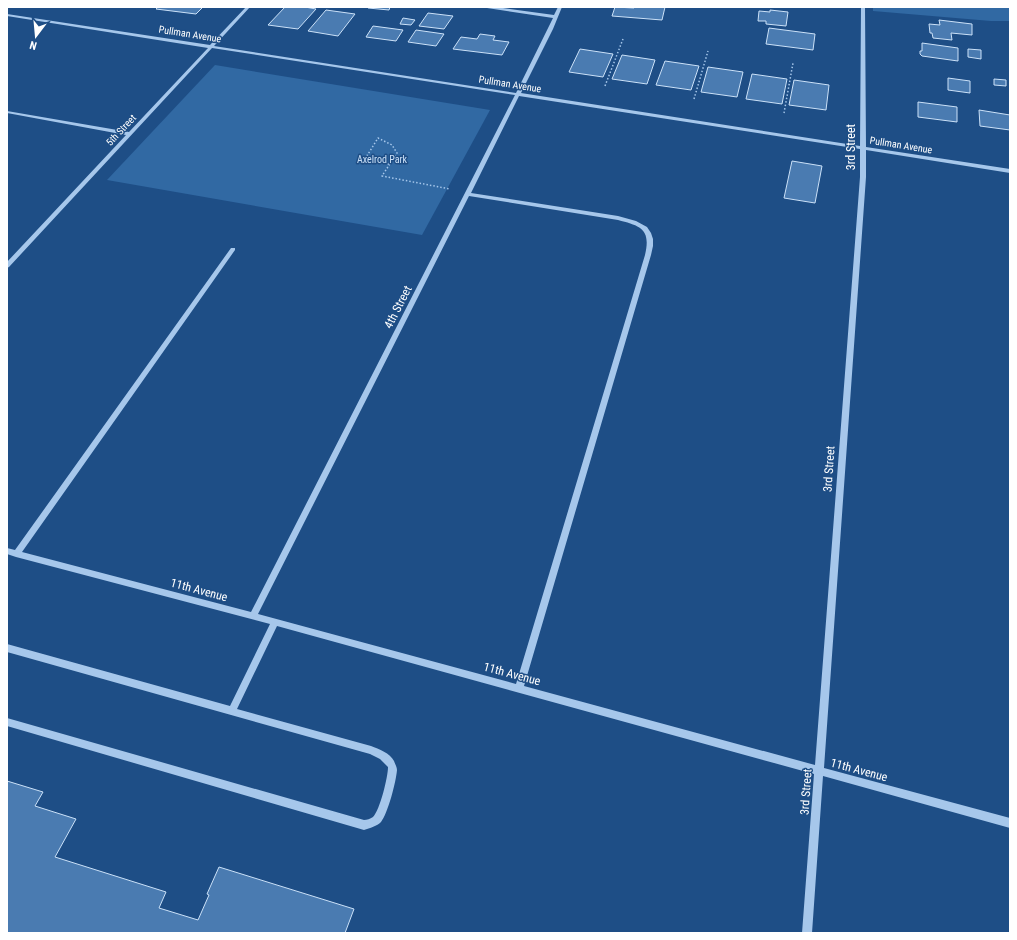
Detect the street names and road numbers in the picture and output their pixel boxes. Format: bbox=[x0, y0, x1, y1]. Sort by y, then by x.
street label: Pullman Avenue bbox=[158, 24, 222, 44]
street label: Pullman Avenue bbox=[478, 74, 542, 94]
street label: 5th Street bbox=[104, 112, 138, 148]
street label: 3rd Street bbox=[844, 123, 858, 170]
street label: Pullman Avenue bbox=[869, 135, 933, 155]
street label: 4th Street bbox=[381, 283, 415, 331]
street label: 3rd Street bbox=[820, 445, 838, 493]
street label: 11th Avenue bbox=[169, 576, 229, 604]
street label: 11th Avenue bbox=[482, 660, 542, 688]
street label: 11th Avenue bbox=[829, 756, 889, 784]
street label: 3rd Street bbox=[797, 768, 815, 816]

